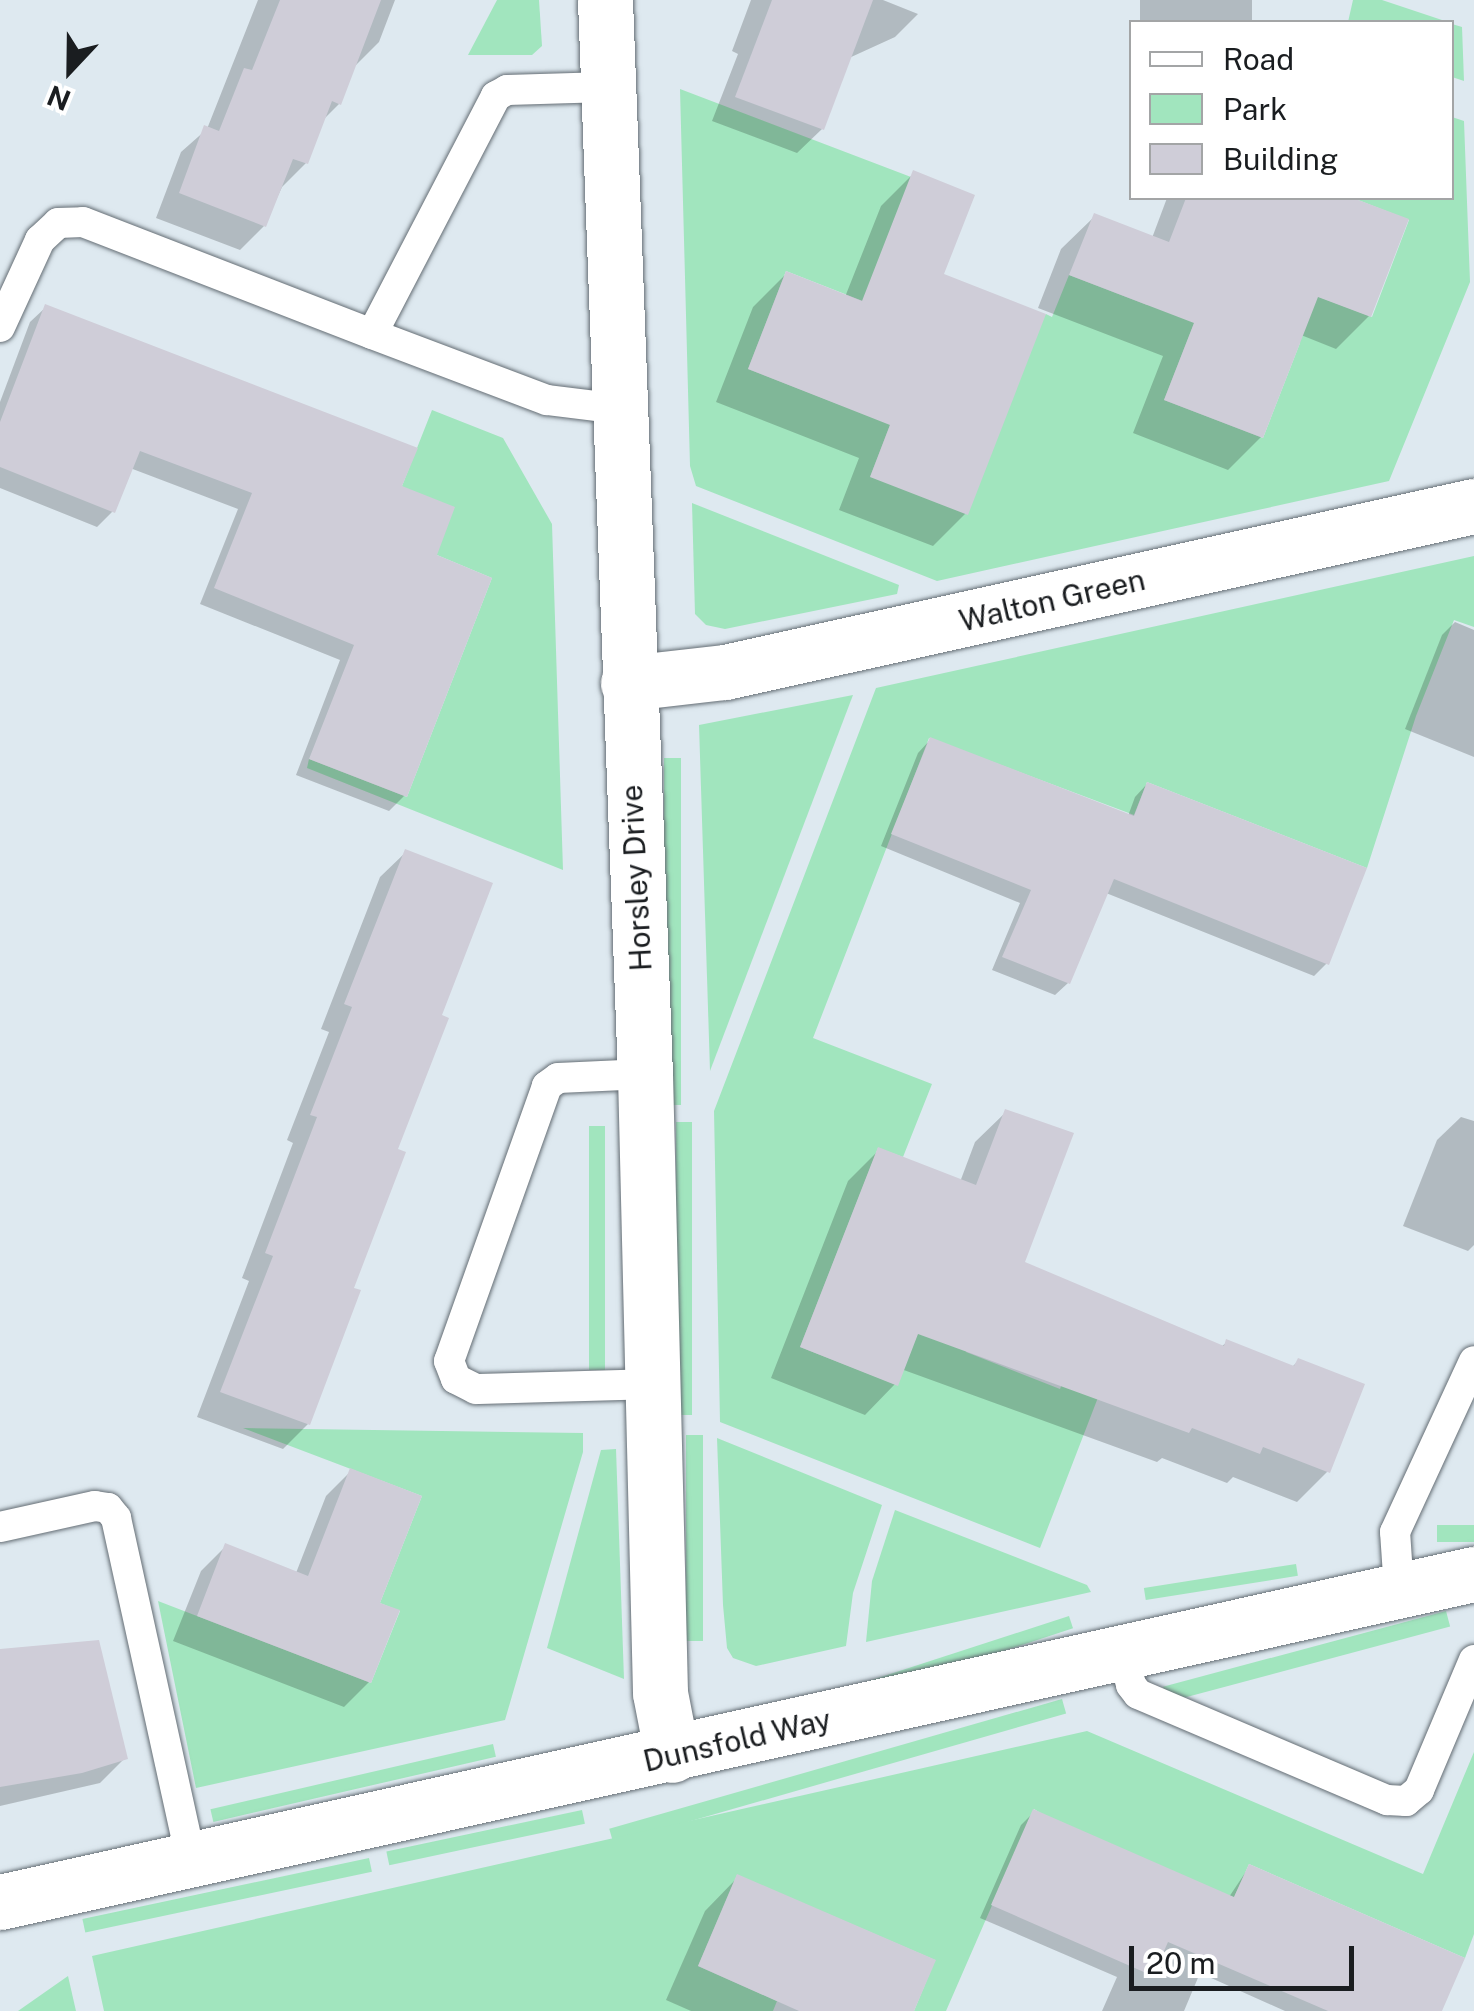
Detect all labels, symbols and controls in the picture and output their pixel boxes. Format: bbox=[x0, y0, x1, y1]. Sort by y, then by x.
north arrow bbox=[20, 20, 120, 120]
legend bbox=[1129, 20, 1454, 200]
text: Road bbox=[1223, 41, 1294, 77]
text: N bbox=[42, 79, 75, 118]
text: Park bbox=[1223, 91, 1287, 127]
text: Building bbox=[1223, 141, 1338, 177]
street label: Walton Green bbox=[956, 561, 1148, 639]
street label: Horsley Drive bbox=[613, 784, 659, 972]
street label: Dunsfold Way bbox=[639, 1701, 835, 1779]
scale bar bbox=[1134, 1926, 1359, 1988]
text: 20 m bbox=[1146, 1945, 1215, 1981]

